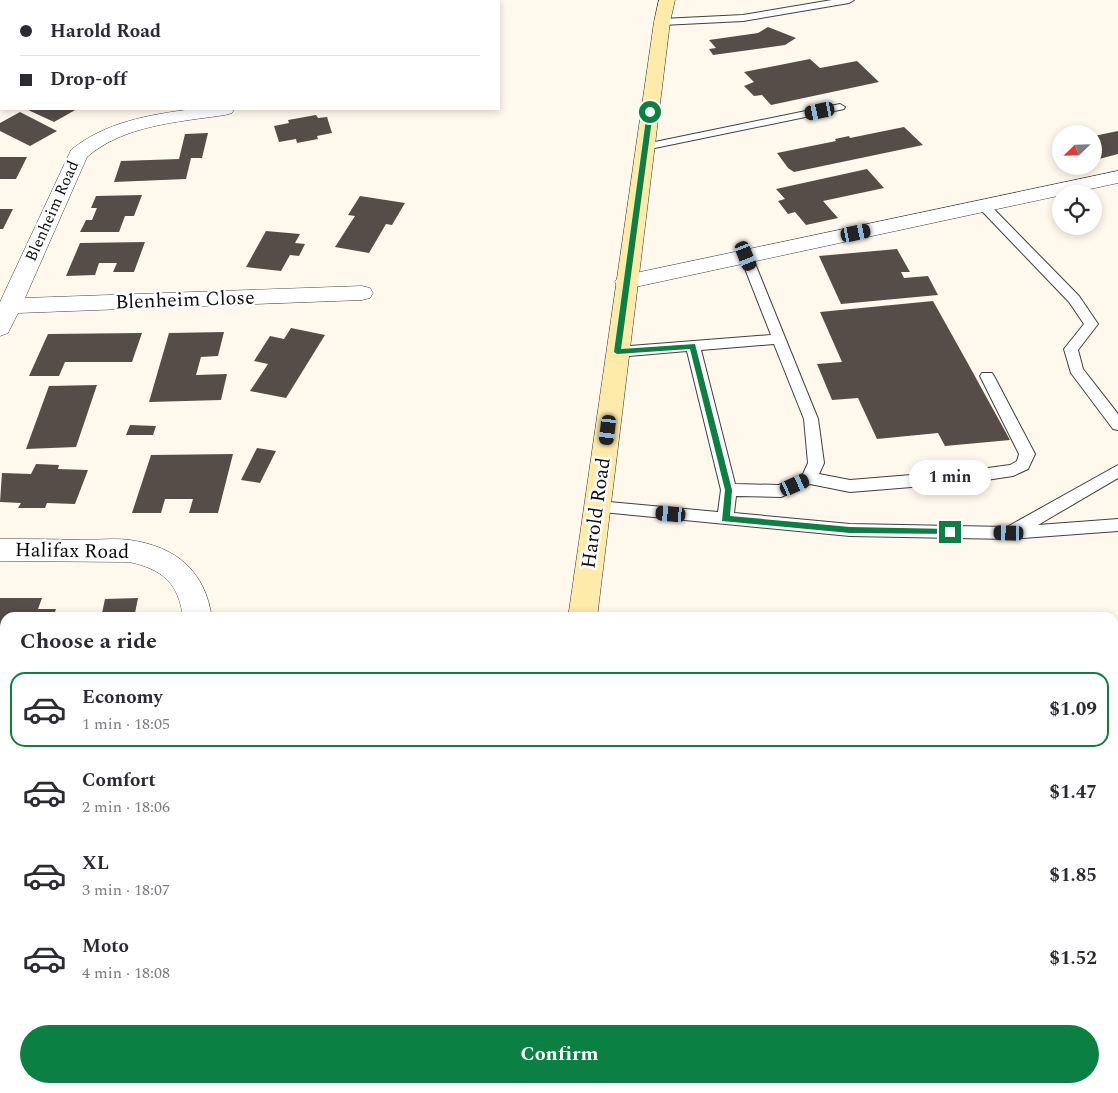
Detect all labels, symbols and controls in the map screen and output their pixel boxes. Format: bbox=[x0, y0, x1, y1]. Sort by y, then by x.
text: Harold Road bbox=[50, 17, 161, 46]
text: Drop-off bbox=[50, 65, 127, 94]
route start bbox=[639, 101, 661, 123]
car bbox=[803, 101, 836, 121]
north arrow bbox=[1052, 125, 1102, 175]
map controls bbox=[1052, 125, 1102, 235]
street label: Blenheim Road bbox=[19, 157, 85, 265]
button: locate bbox=[1052, 185, 1102, 235]
car bbox=[839, 223, 872, 243]
car bbox=[733, 239, 758, 273]
street label: Blenheim Close bbox=[115, 283, 255, 317]
car bbox=[598, 414, 617, 446]
street label: Harold Road bbox=[573, 456, 619, 570]
callout: 1 min bbox=[909, 460, 991, 494]
text: 1 min bbox=[929, 465, 971, 489]
car bbox=[778, 472, 811, 498]
car bbox=[655, 505, 686, 523]
route end bbox=[939, 521, 961, 543]
car bbox=[993, 525, 1024, 541]
street label: Halifax Road bbox=[14, 535, 130, 567]
text: Choose a ride bbox=[20, 625, 157, 658]
text: Economy bbox=[82, 683, 163, 712]
icon: car bbox=[22, 687, 67, 732]
text: $1.09 bbox=[1049, 695, 1097, 724]
text: 1 min · 18:05 bbox=[82, 712, 170, 736]
text: Comfort bbox=[82, 766, 156, 795]
icon: car bbox=[22, 770, 67, 815]
text: $1.47 bbox=[1049, 778, 1097, 807]
text: 2 min · 18:06 bbox=[82, 795, 170, 819]
text: XL bbox=[82, 849, 109, 878]
icon: car bbox=[22, 853, 67, 898]
text: $1.85 bbox=[1049, 861, 1097, 890]
text: 3 min · 18:07 bbox=[82, 878, 170, 902]
text: Moto bbox=[82, 932, 129, 961]
icon: car bbox=[22, 936, 67, 981]
text: $1.52 bbox=[1049, 944, 1097, 973]
text: 4 min · 18:08 bbox=[82, 961, 170, 985]
button: Confirm bbox=[20, 1025, 1099, 1083]

